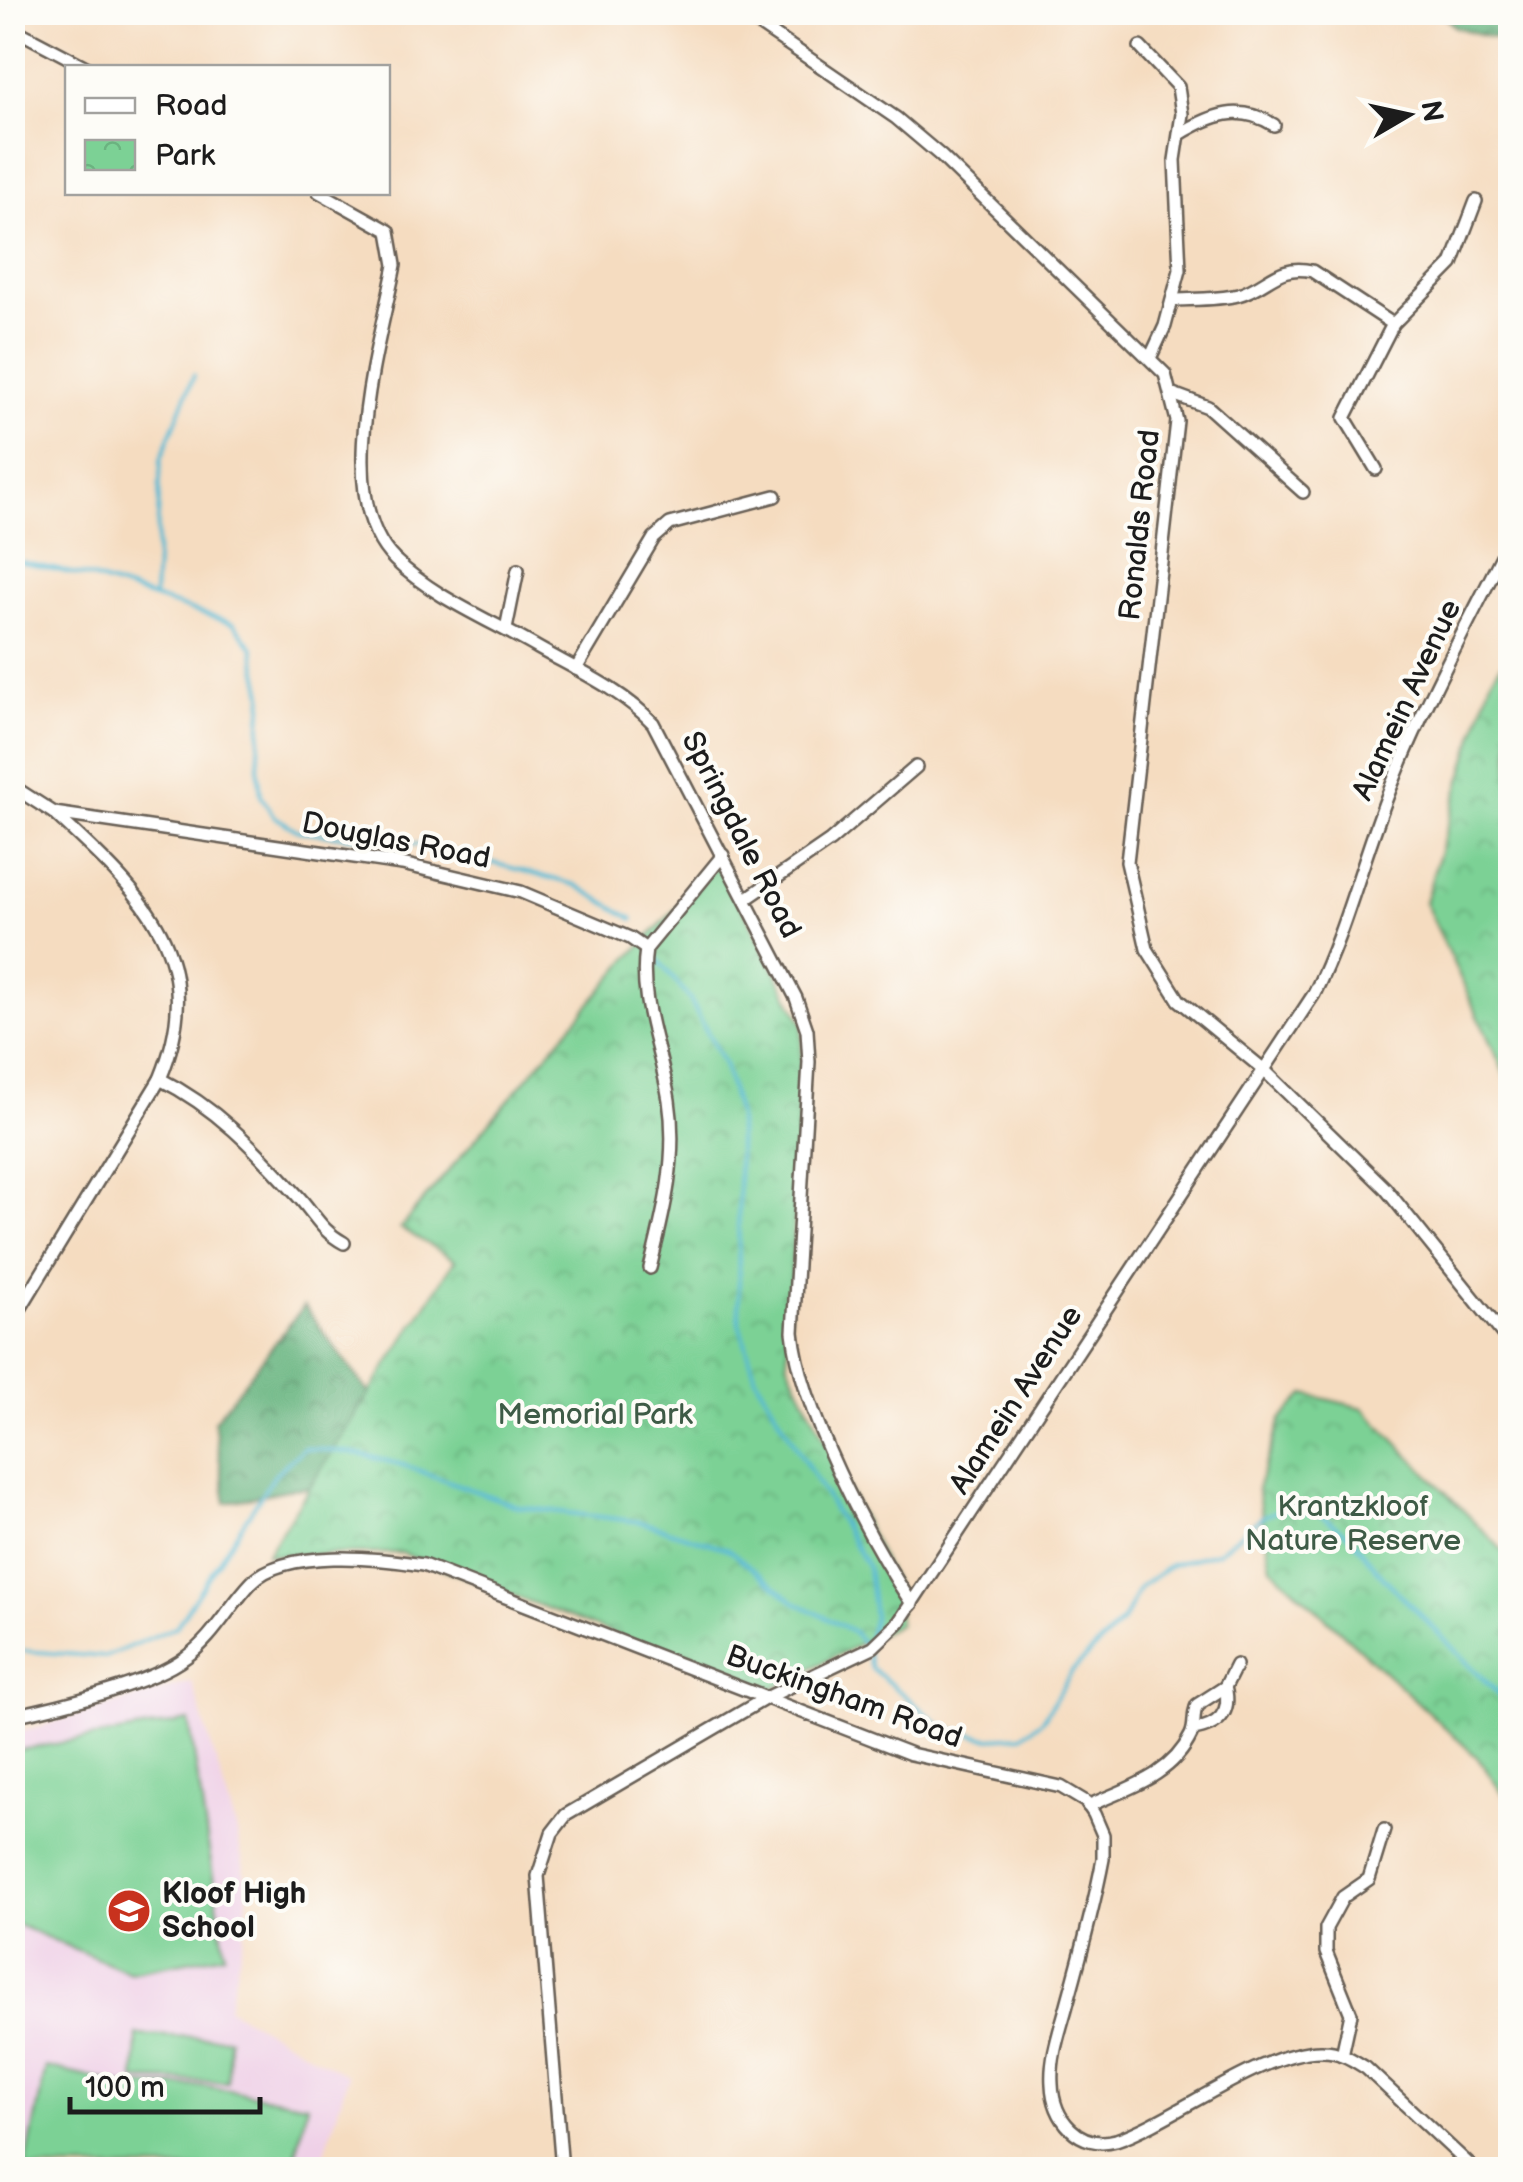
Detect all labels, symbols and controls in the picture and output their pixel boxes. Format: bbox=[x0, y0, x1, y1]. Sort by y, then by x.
legend bbox=[65, 65, 390, 195]
north arrow bbox=[1358, 65, 1458, 165]
text: Road bbox=[155, 88, 228, 124]
text: N bbox=[1413, 98, 1449, 124]
text: Park bbox=[155, 138, 215, 174]
street label: Ronalds Road bbox=[1112, 428, 1168, 622]
street label: Alamein Avenue bbox=[1345, 594, 1469, 806]
street label: Springdale Road bbox=[673, 726, 809, 944]
street label: Douglas Road bbox=[299, 805, 493, 877]
street label: Alamein Avenue bbox=[942, 1299, 1090, 1501]
park label: Memorial Park bbox=[497, 1397, 693, 1433]
park label: Krantzkloof Nature Reserve bbox=[1245, 1489, 1461, 1559]
street label: Buckingham Road bbox=[721, 1638, 967, 1756]
place label: Kloof High School bbox=[162, 1876, 306, 1946]
school or university icon: Kloof High School bbox=[106, 1888, 152, 1934]
scale bar bbox=[70, 2052, 260, 2114]
text: 100 m bbox=[85, 2070, 165, 2106]

